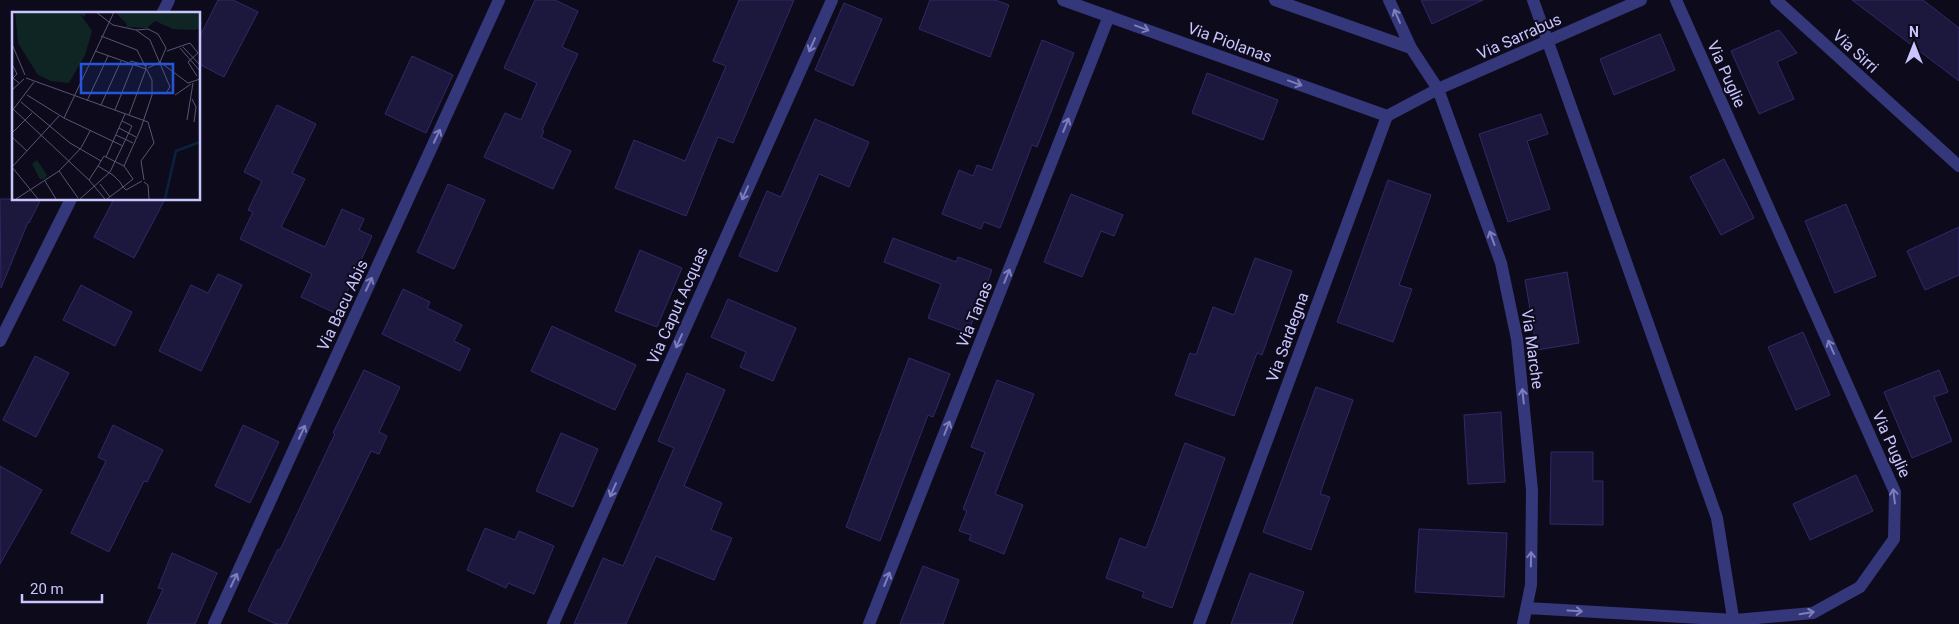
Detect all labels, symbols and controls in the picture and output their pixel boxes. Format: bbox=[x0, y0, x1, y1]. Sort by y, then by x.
one-way arrow bbox=[1391, 9, 1401, 24]
street label: Via Sarrabus bbox=[1474, 9, 1564, 63]
inset map bbox=[12, 12, 200, 200]
street label: Via Piolanas bbox=[1185, 18, 1275, 66]
north arrow bbox=[1889, 20, 1939, 70]
one-way arrow bbox=[1133, 24, 1149, 33]
text: N bbox=[1909, 24, 1919, 40]
street label: Via Sirri bbox=[1829, 26, 1882, 77]
one-way arrow bbox=[806, 37, 816, 52]
street label: Via Puglie bbox=[1703, 38, 1750, 110]
one-way arrow bbox=[1286, 79, 1302, 88]
one-way arrow bbox=[1062, 118, 1071, 133]
one-way arrow bbox=[432, 129, 442, 144]
one-way arrow bbox=[740, 185, 750, 200]
one-way arrow bbox=[1487, 230, 1496, 246]
street label: Via Caput Acquas bbox=[643, 244, 712, 367]
street label: Via Bacu Abis bbox=[313, 257, 372, 354]
one-way arrow bbox=[1003, 269, 1012, 284]
one-way arrow bbox=[365, 277, 375, 292]
street label: Via Tanas bbox=[953, 278, 996, 350]
street label: Via Sardegna bbox=[1262, 290, 1313, 385]
street label: Via Marche bbox=[1518, 308, 1548, 390]
one-way arrow bbox=[674, 333, 684, 348]
one-way arrow bbox=[1825, 340, 1835, 355]
one-way arrow bbox=[1518, 389, 1528, 405]
street label: Via Puglie bbox=[1868, 408, 1915, 480]
one-way arrow bbox=[943, 420, 952, 436]
one-way arrow bbox=[297, 425, 307, 440]
one-way arrow bbox=[607, 482, 617, 497]
one-way arrow bbox=[1889, 488, 1899, 504]
one-way arrow bbox=[1527, 551, 1536, 567]
scale bar bbox=[22, 572, 102, 604]
one-way arrow bbox=[883, 572, 892, 587]
one-way arrow bbox=[230, 573, 239, 588]
text: 20 m bbox=[30, 580, 64, 598]
one-way arrow bbox=[1567, 606, 1583, 615]
one-way arrow bbox=[1799, 608, 1815, 618]

